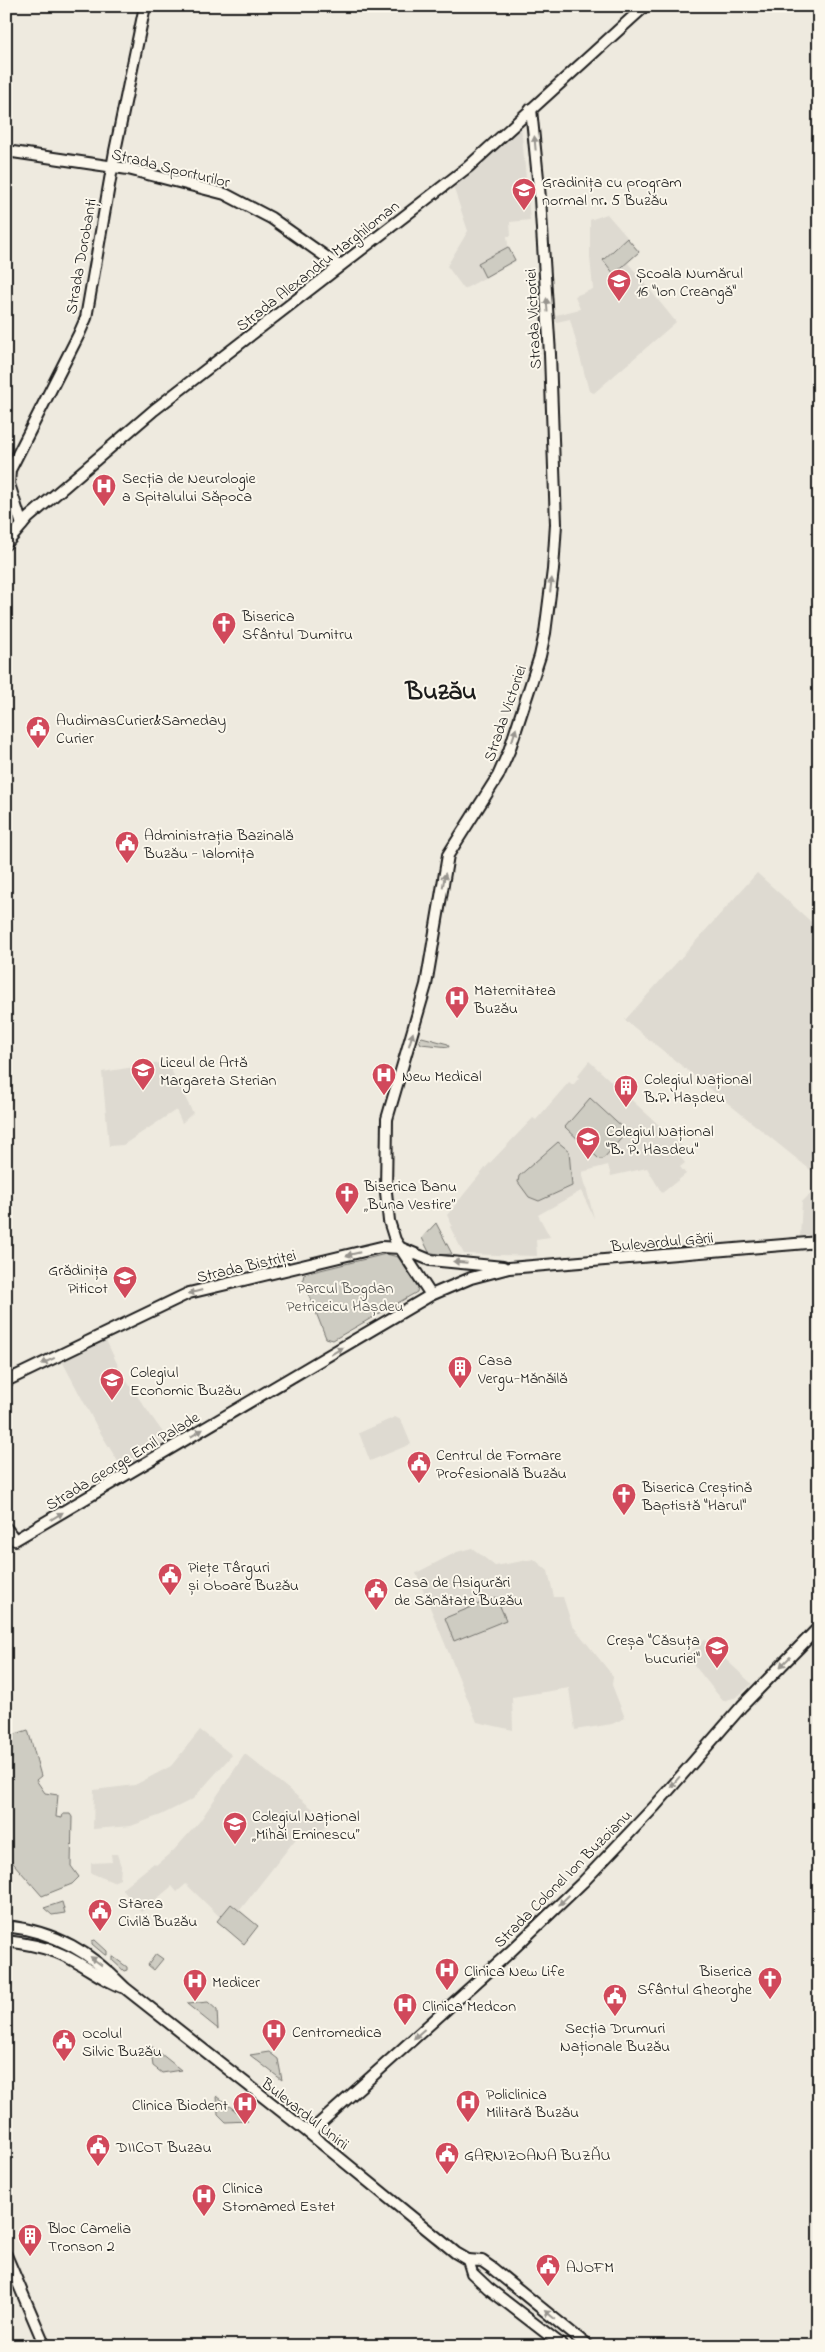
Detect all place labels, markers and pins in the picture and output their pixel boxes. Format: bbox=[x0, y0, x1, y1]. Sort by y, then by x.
place label: Gradinița cu program normal nr. 5 Buzău bbox=[542, 171, 682, 213]
school or university icon: Gradinița cu program normal nr. 5 Buzău bbox=[511, 177, 537, 211]
place label: Școala Numărul 16 "Ion Creangă" bbox=[636, 262, 743, 304]
school or university icon: Școala Numărul 16 "Ion Creangă" bbox=[606, 268, 632, 302]
place label: Secția de Neurologie a Spitalului Săpoca bbox=[122, 467, 257, 509]
hospital icon: Secția de Neurologie a Spitalului Săpoca bbox=[91, 473, 117, 507]
place label: Biserica Sfântul Dumitru bbox=[241, 605, 353, 647]
church icon: Biserica Sfântul Dumitru bbox=[211, 611, 237, 645]
place label: AudimasCurier&Sameday Curier bbox=[56, 709, 226, 751]
public building icon: AudimasCurier&Sameday Curier bbox=[25, 715, 51, 749]
place label: Administrația Bazinală Buzău - Ialomița bbox=[143, 824, 293, 866]
public building icon: Administrația Bazinală Buzău - Ialomița bbox=[114, 830, 140, 864]
place label: Maternitatea Buzău bbox=[473, 979, 556, 1021]
hospital icon: Maternitatea Buzău bbox=[444, 985, 470, 1019]
place label: Liceul de Artă Margareta Sterian bbox=[160, 1051, 277, 1093]
school or university icon: Liceul de Artă Margareta Sterian bbox=[130, 1057, 156, 1091]
hospital icon: New Medical bbox=[371, 1062, 397, 1096]
place label: New Medical bbox=[402, 1065, 482, 1089]
place label: Colegiul Național B.P. Hașdeu bbox=[643, 1068, 752, 1110]
building icon: Colegiul Național B.P. Hașdeu bbox=[613, 1074, 639, 1108]
place label: Colegiul Național "B. P. Hasdeu" bbox=[606, 1120, 714, 1162]
school or university icon: Colegiul Național "B. P. Hasdeu" bbox=[575, 1126, 601, 1160]
place label: Biserica Banu „Buna Vestire” bbox=[363, 1175, 457, 1217]
church icon: Biserica Banu „Buna Vestire” bbox=[334, 1181, 360, 1215]
place label: Grădinița Piticot bbox=[48, 1259, 109, 1301]
school or university icon: Grădinița Piticot bbox=[112, 1265, 138, 1299]
place label: Casa Vergu-Mănăilă bbox=[477, 1349, 567, 1391]
building icon: Casa Vergu-Mănăilă bbox=[447, 1355, 473, 1389]
place label: Colegiul Economic Buzău bbox=[130, 1361, 242, 1403]
school or university icon: Colegiul Economic Buzău bbox=[99, 1367, 125, 1401]
place label: Centrul de Formare Profesională Buzău bbox=[436, 1444, 567, 1486]
public building icon: Centrul de Formare Profesională Buzău bbox=[406, 1450, 432, 1484]
place label: Biserica Creștină Baptistă "Harul" bbox=[641, 1476, 752, 1518]
church icon: Biserica Creștină Baptistă "Harul" bbox=[611, 1482, 637, 1516]
place label: Piețe Târguri și Oboare Buzău bbox=[188, 1556, 299, 1598]
public building icon: Piețe Târguri și Oboare Buzău bbox=[157, 1562, 183, 1596]
place label: Casa de Asigurări de Sănătate Buzău bbox=[394, 1571, 523, 1613]
public building icon: Casa de Asigurări de Sănătate Buzău bbox=[363, 1577, 389, 1611]
place label: Creșa "Căsuța bucuriei" bbox=[606, 1629, 700, 1671]
school or university icon: Creșa "Căsuța bucuriei" bbox=[704, 1635, 730, 1669]
place label: Colegiul Național „Mihai Eminescu” bbox=[252, 1805, 360, 1847]
school or university icon: Colegiul Național „Mihai Eminescu” bbox=[222, 1811, 248, 1845]
place label: Starea Civilă Buzău bbox=[118, 1892, 197, 1934]
public building icon: Starea Civilă Buzău bbox=[87, 1898, 113, 1932]
hospital icon: Clinica New Life bbox=[434, 1957, 460, 1991]
place label: Clinica New Life bbox=[464, 1960, 566, 1984]
place label: Biserica Sfântul Gheorghe bbox=[637, 1960, 753, 2002]
church icon: Biserica Sfântul Gheorghe bbox=[757, 1966, 783, 2000]
hospital icon: Medicer bbox=[182, 1968, 208, 2002]
place label: Medicer bbox=[212, 1971, 260, 1995]
public building icon: Secția Drumuri Naționale Buzău bbox=[602, 1983, 628, 2017]
hospital icon: Clinica Medcon bbox=[392, 1992, 418, 2026]
place label: Clinica Medcon bbox=[422, 1995, 516, 2019]
place label: Secția Drumuri Naționale Buzău bbox=[560, 2017, 670, 2059]
hospital icon: Centromedica bbox=[261, 2018, 287, 2052]
place label: Centromedica bbox=[292, 2021, 382, 2045]
place label: Ocolul Silvic Buzău bbox=[82, 2022, 162, 2064]
public building icon: Ocolul Silvic Buzău bbox=[51, 2028, 77, 2062]
place label: Policlinica Militară Buzău bbox=[486, 2083, 579, 2125]
hospital icon: Policlinica Militară Buzău bbox=[455, 2089, 481, 2123]
hospital icon: Clinica Biodent bbox=[232, 2091, 258, 2125]
place label: Clinica Biodent bbox=[132, 2094, 229, 2118]
public building icon: DIICOT Buzau bbox=[85, 2133, 111, 2167]
place label: DIICOT Buzau bbox=[115, 2136, 212, 2160]
public building icon: GARNIZOANA BUZĂU bbox=[434, 2141, 460, 2175]
place label: GARNIZOANA BUZĂU bbox=[464, 2144, 611, 2168]
place label: Clinica Stomamed Estet bbox=[222, 2177, 336, 2219]
hospital icon: Clinica Stomamed Estet bbox=[191, 2183, 217, 2217]
place label: Bloc Camelia Tronson 2 bbox=[47, 2217, 131, 2259]
building icon: Bloc Camelia Tronson 2 bbox=[17, 2223, 43, 2257]
public building icon: AJOFM bbox=[535, 2253, 561, 2287]
place label: AJOFM bbox=[566, 2256, 614, 2280]

